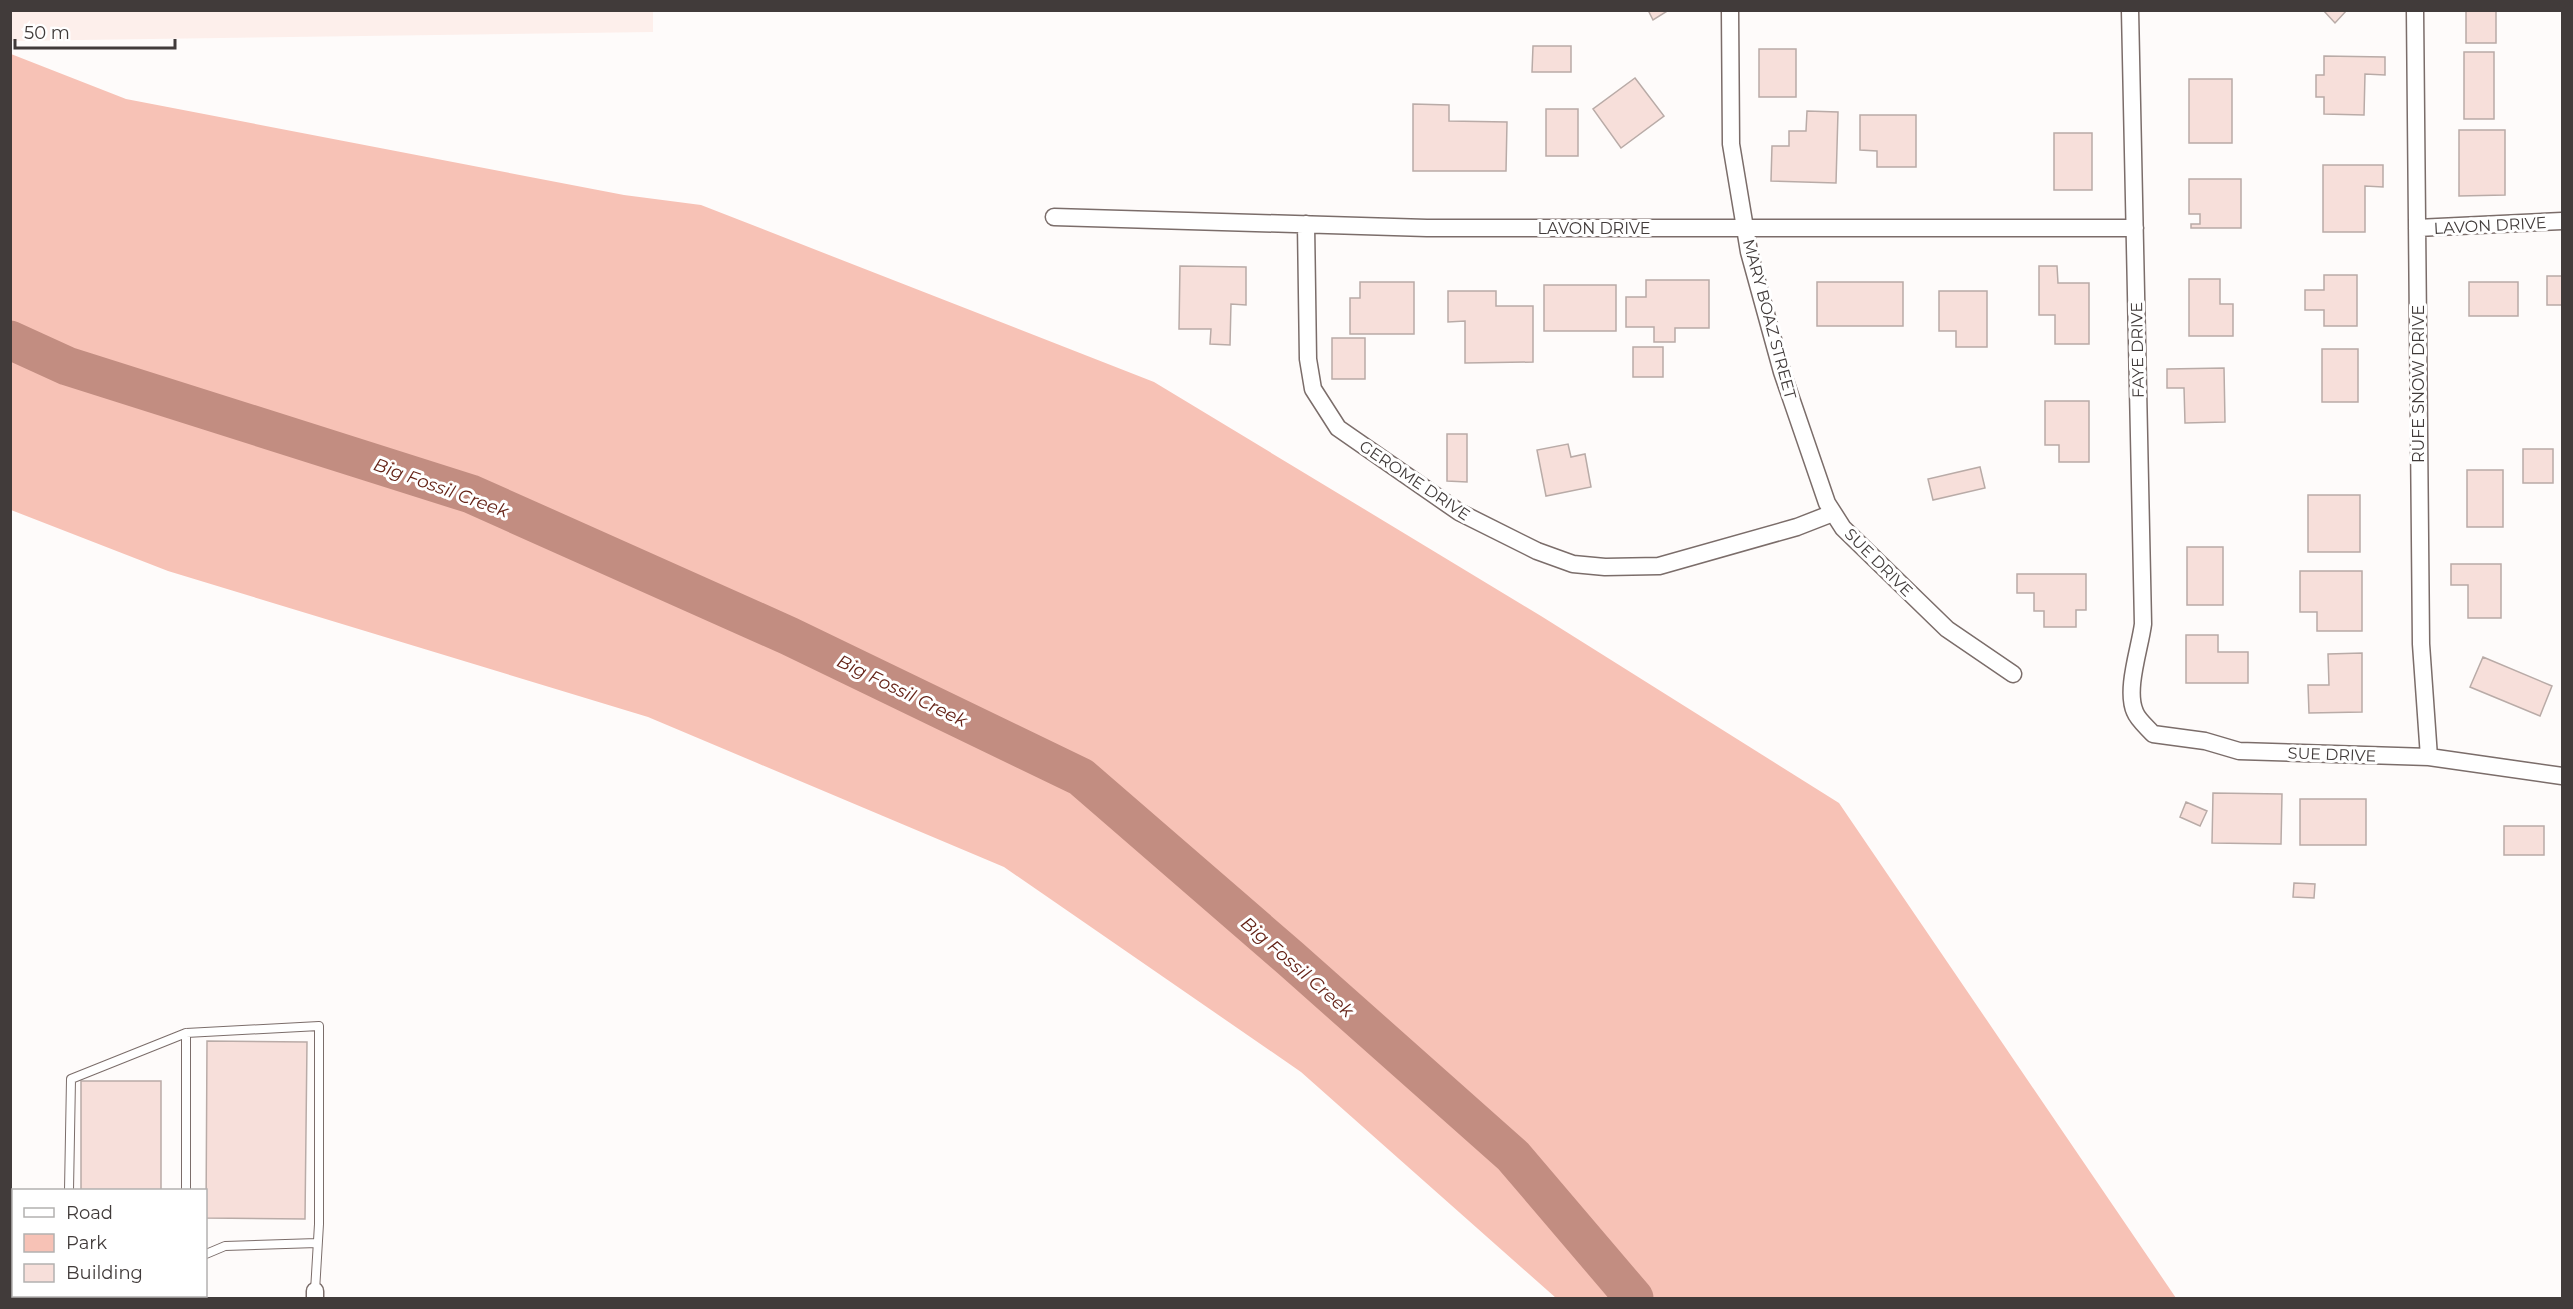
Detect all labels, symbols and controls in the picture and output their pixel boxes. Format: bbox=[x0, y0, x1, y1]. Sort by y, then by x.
scale bar bbox=[15, 12, 176, 50]
text: 50 m bbox=[24, 22, 70, 44]
street label: LAVON DRIVE bbox=[2433, 213, 2547, 238]
street label: LAVON DRIVE bbox=[1538, 219, 1650, 238]
street label: MARY BOAZ STREET bbox=[1739, 237, 1800, 402]
street label: FAYE DRIVE bbox=[2127, 302, 2148, 398]
street label: RUFE SNOW DRIVE bbox=[2409, 305, 2428, 463]
street label: GEROME DRIVE bbox=[1356, 436, 1474, 524]
water label: Big Fossil Creek bbox=[370, 453, 513, 523]
street label: SUE DRIVE bbox=[1841, 524, 1917, 600]
water label: Big Fossil Creek bbox=[833, 650, 972, 733]
street label: SUE DRIVE bbox=[2287, 743, 2376, 766]
water label: Big Fossil Creek bbox=[1236, 912, 1359, 1023]
legend bbox=[12, 1189, 207, 1297]
text: Road bbox=[66, 1202, 113, 1224]
text: Park bbox=[66, 1232, 107, 1254]
text: Building bbox=[66, 1262, 143, 1284]

